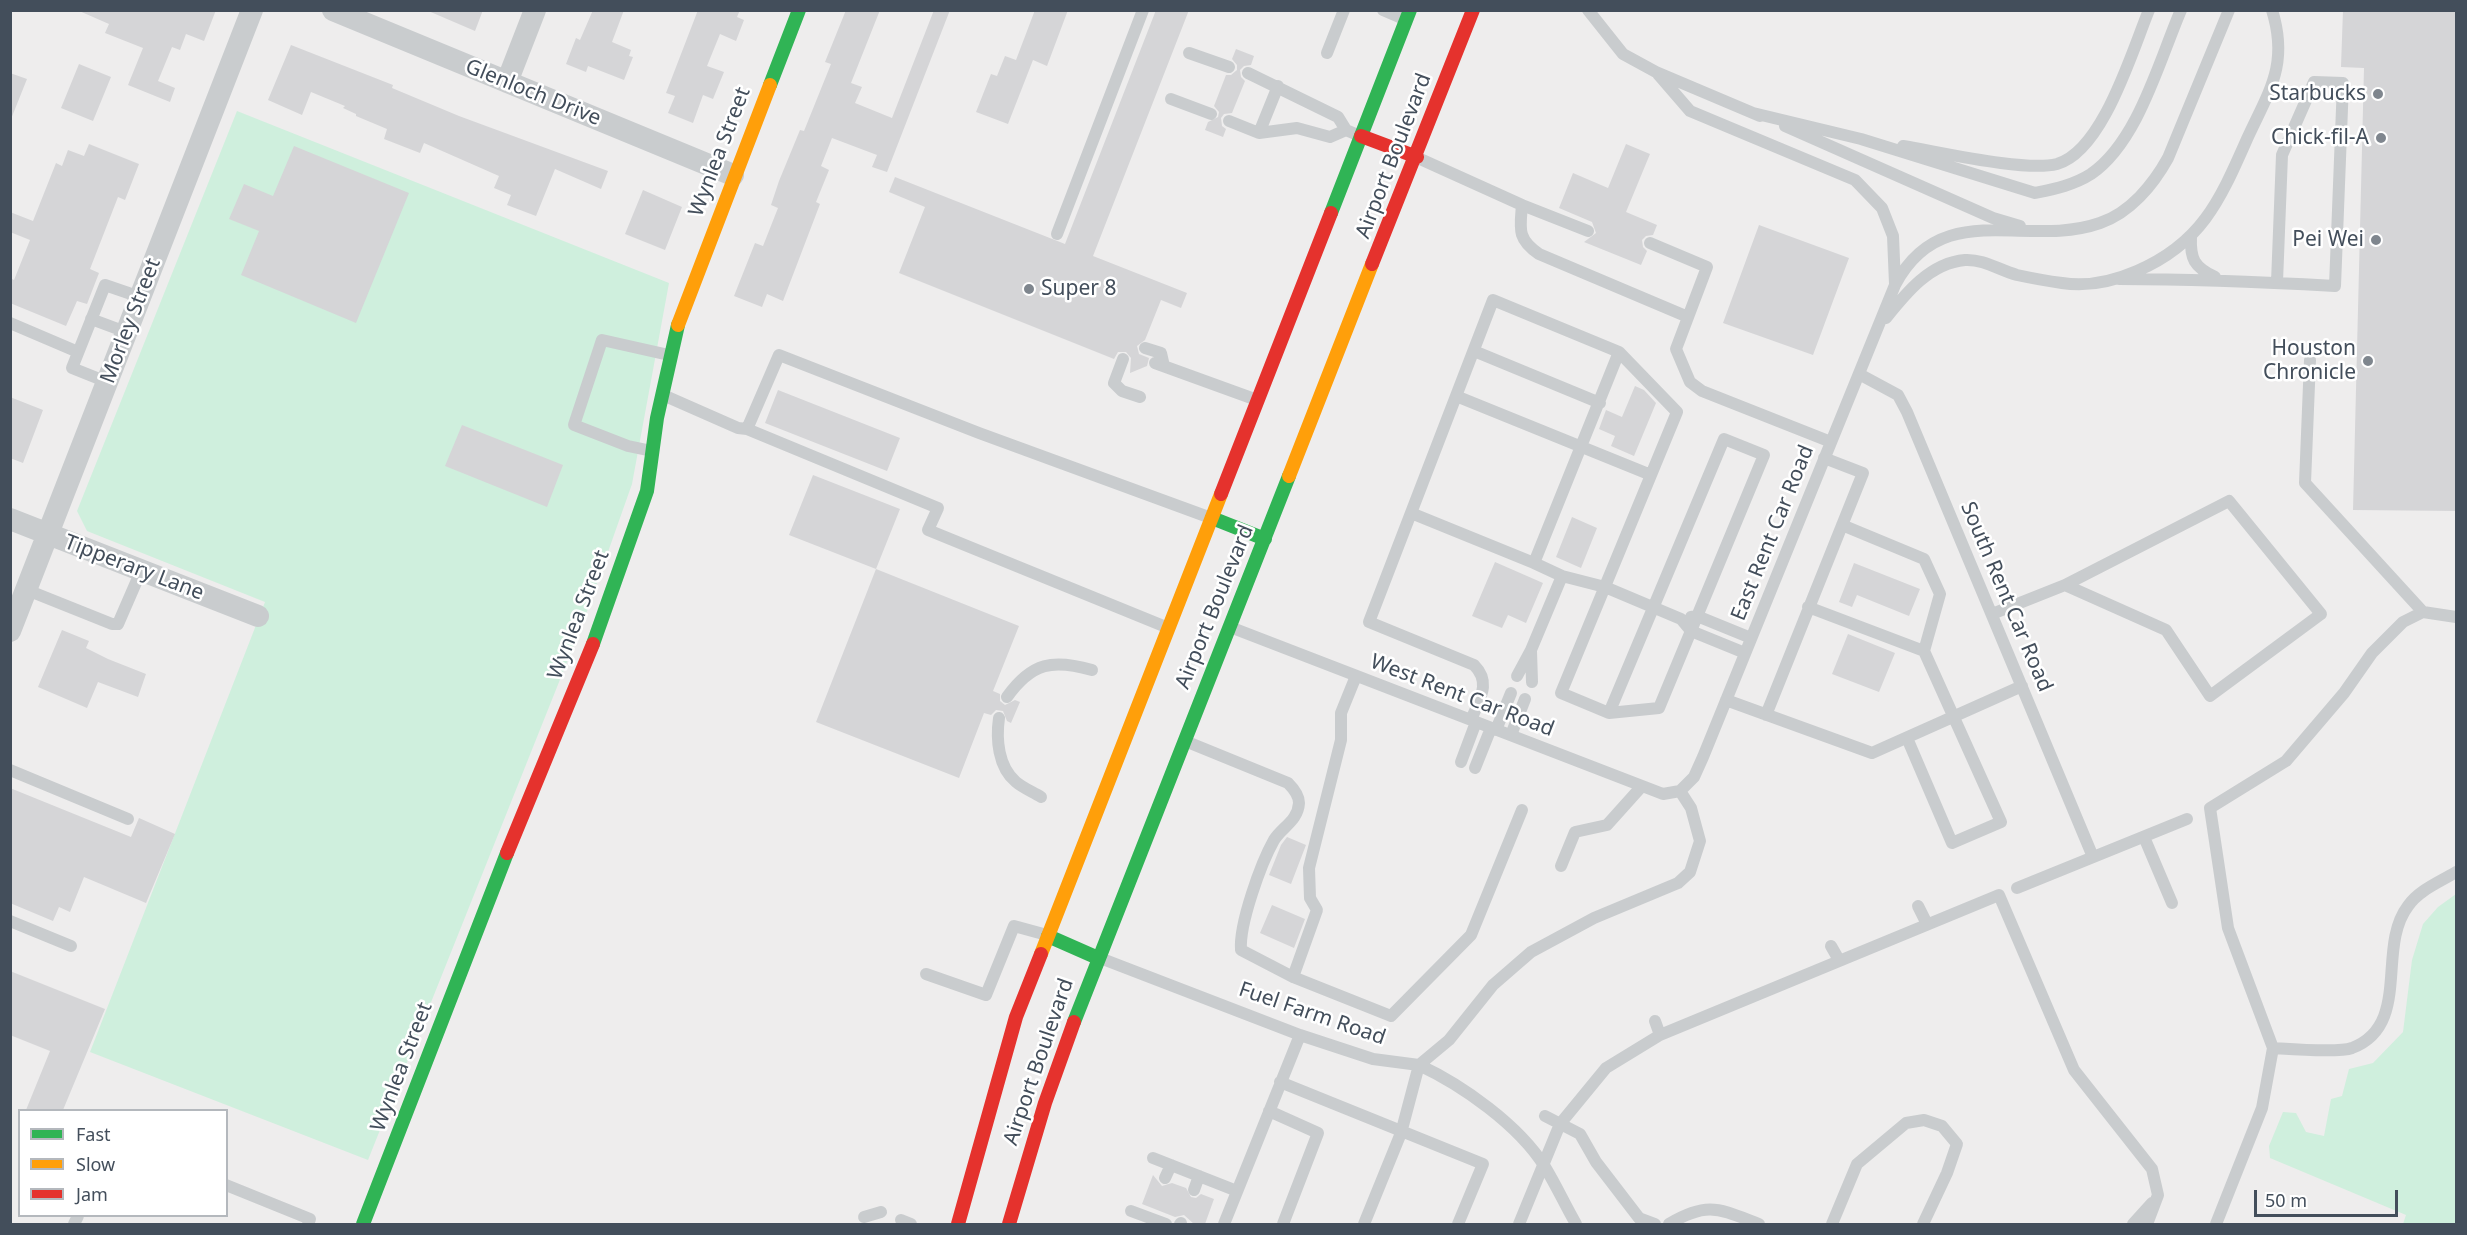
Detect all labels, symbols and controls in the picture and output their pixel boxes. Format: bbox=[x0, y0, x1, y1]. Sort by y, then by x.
street label: Glenloch Drive bbox=[461, 54, 605, 132]
street label: Airport Boulevard bbox=[1351, 70, 1437, 242]
place label: Starbucks bbox=[2269, 81, 2366, 107]
street label: Wynlea Street bbox=[684, 84, 756, 220]
marker: Starbucks bbox=[2371, 87, 2385, 101]
place label: Chick-fil-A bbox=[2271, 125, 2369, 151]
marker: Chick-fil-A bbox=[2374, 131, 2388, 145]
place label: Pei Wei bbox=[2292, 227, 2364, 253]
marker: Pei Wei bbox=[2369, 233, 2383, 247]
street label: Morley Street bbox=[96, 255, 166, 387]
place label: Super 8 bbox=[1041, 276, 1116, 302]
marker: Super 8 bbox=[1022, 282, 1036, 296]
place label: Houston Chronicle bbox=[2263, 336, 2356, 386]
marker: Houston Chronicle bbox=[2361, 354, 2375, 368]
street label: East Rent Car Road bbox=[1726, 442, 1820, 624]
street label: South Rent Car Road bbox=[1955, 498, 2057, 696]
street label: Airport Boulevard bbox=[1171, 521, 1259, 693]
street label: Tipperary Lane bbox=[61, 530, 207, 606]
street label: Wynlea Street bbox=[543, 547, 615, 683]
street label: West Rent Car Road bbox=[1367, 649, 1557, 743]
street label: Airport Boulevard bbox=[999, 975, 1079, 1149]
street label: Fuel Farm Road bbox=[1235, 977, 1389, 1051]
street label: Wynlea Street bbox=[366, 999, 438, 1135]
legend bbox=[18, 1109, 228, 1217]
text: Fast bbox=[76, 1122, 111, 1146]
text: Slow bbox=[76, 1152, 115, 1176]
scale bar bbox=[2257, 1178, 2401, 1216]
text: Jam bbox=[76, 1182, 108, 1206]
text: 50 m bbox=[2265, 1188, 2307, 1212]

